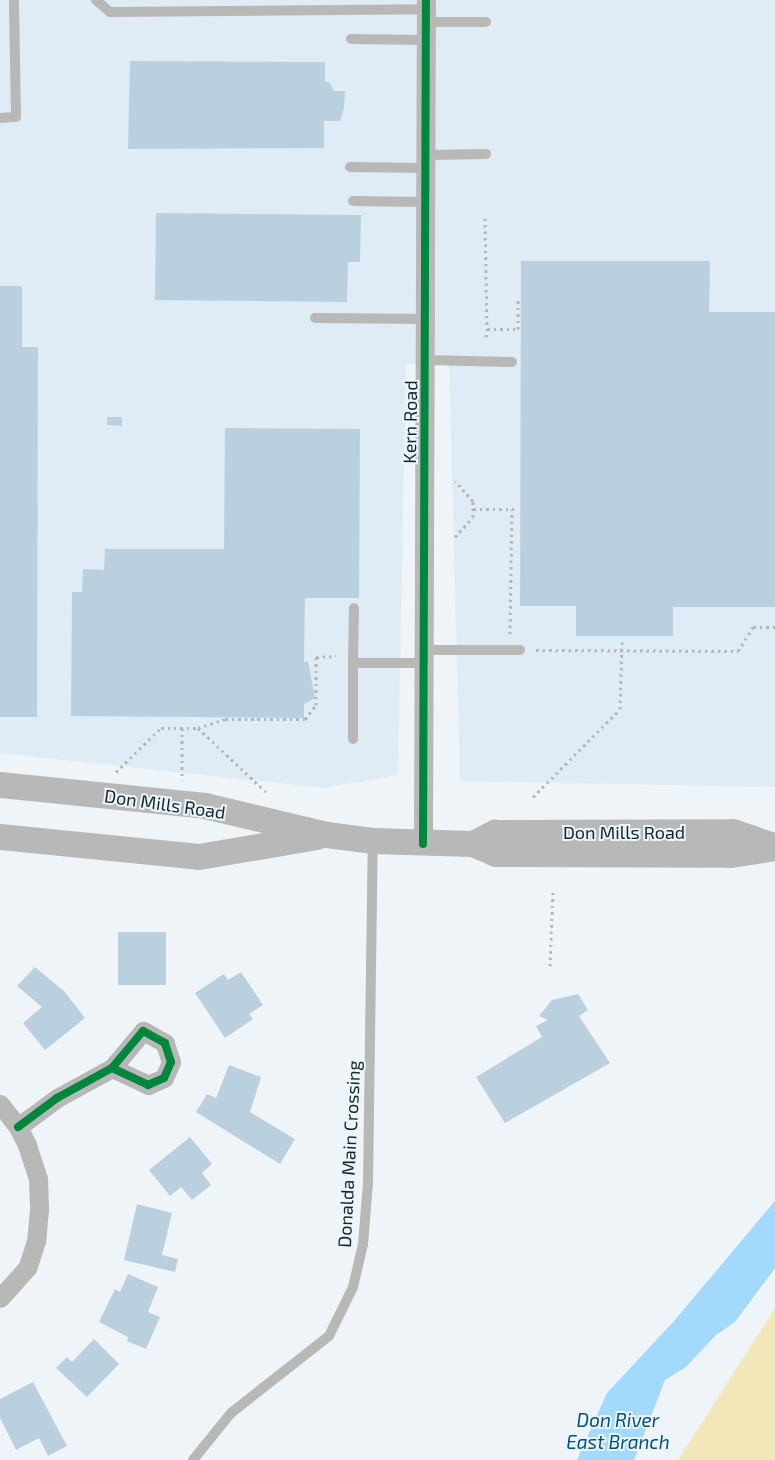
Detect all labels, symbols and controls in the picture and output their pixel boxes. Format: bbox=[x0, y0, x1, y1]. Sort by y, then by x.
street label: Kern Road bbox=[398, 380, 422, 464]
street label: Don Mills Road bbox=[103, 785, 227, 823]
street label: Don Mills Road bbox=[563, 821, 685, 843]
street label: Donalda Main Crossing bbox=[333, 1060, 365, 1248]
water label: Don River East Branch bbox=[566, 1409, 670, 1453]

